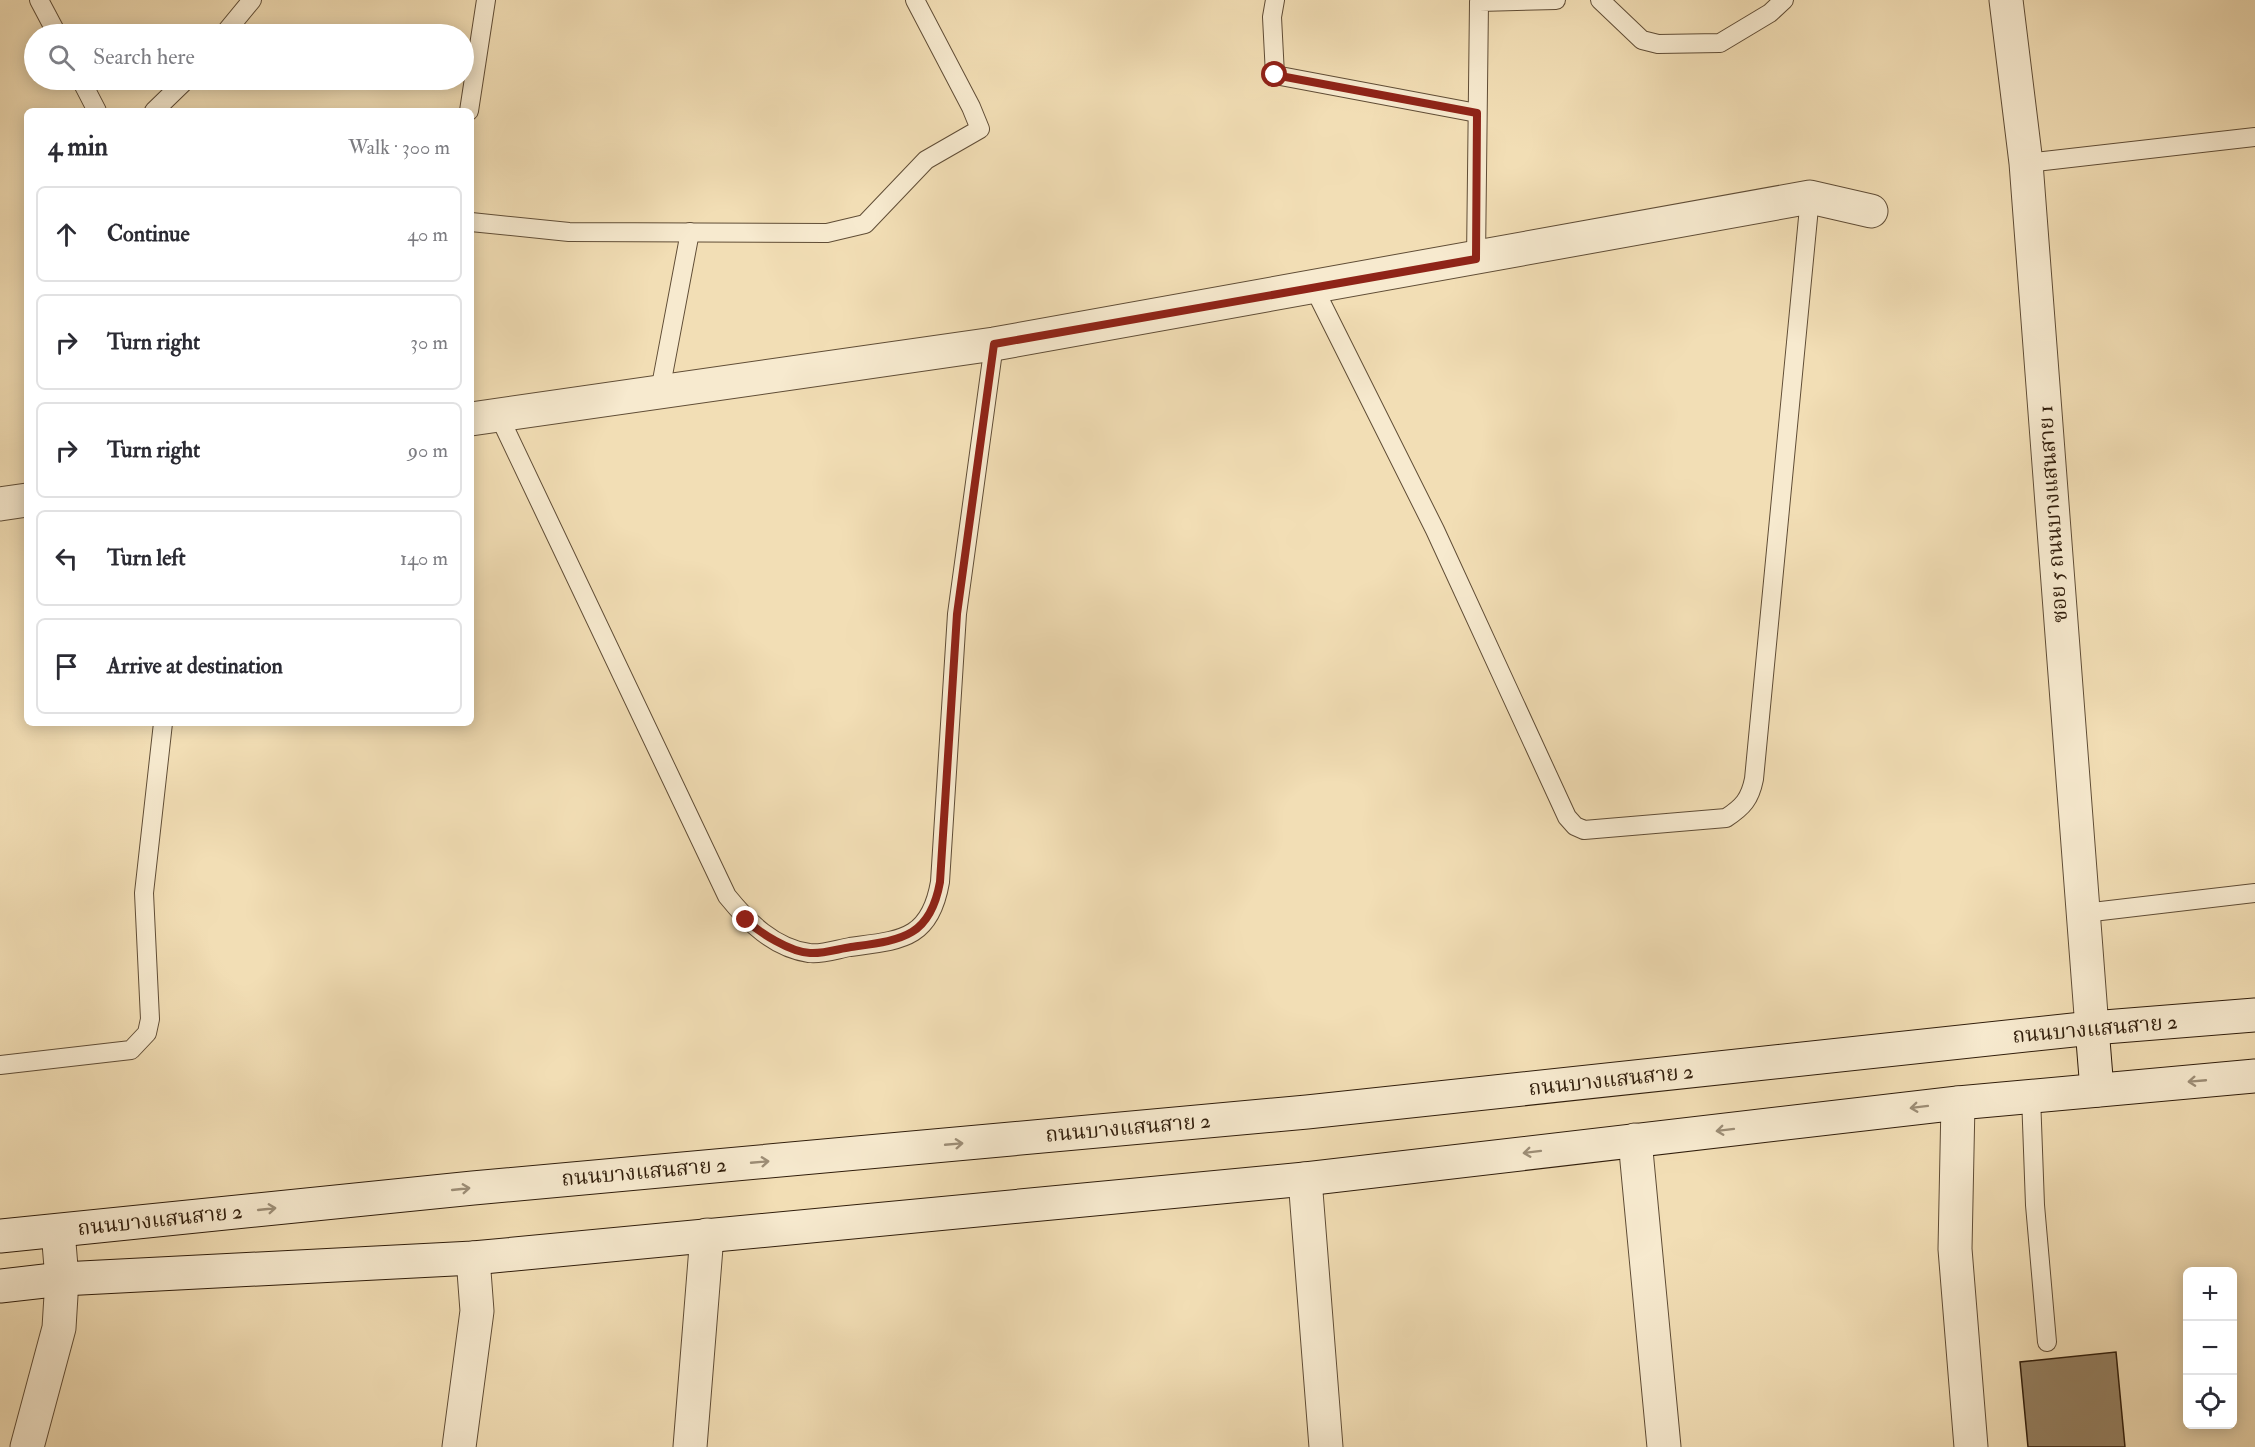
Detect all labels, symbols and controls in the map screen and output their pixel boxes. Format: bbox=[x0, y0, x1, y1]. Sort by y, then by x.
search box bbox=[24, 24, 474, 90]
icon: search bbox=[45, 41, 78, 74]
text: Search here bbox=[93, 43, 195, 71]
route start bbox=[1261, 61, 1287, 87]
text: 4 min bbox=[48, 131, 108, 163]
text: Walk · 300 m bbox=[348, 135, 450, 160]
icon: ahead bbox=[50, 218, 83, 251]
text: Continue bbox=[107, 220, 190, 248]
text: 40 m bbox=[407, 222, 448, 247]
icon: right bbox=[50, 326, 83, 359]
text: Turn right bbox=[107, 328, 200, 356]
text: 30 m bbox=[410, 330, 448, 355]
street label: ซอย 5 ถนนบางแสนสาย 1 bbox=[2032, 404, 2074, 624]
icon: right bbox=[50, 434, 83, 467]
text: Turn right bbox=[107, 436, 200, 464]
text: 90 m bbox=[408, 438, 448, 463]
icon: left bbox=[50, 542, 83, 575]
text: Turn left bbox=[107, 544, 186, 572]
text: 140 m bbox=[400, 546, 448, 571]
icon: arrive bbox=[50, 650, 83, 683]
text: Arrive at destination bbox=[107, 652, 283, 680]
route end bbox=[732, 906, 758, 932]
street label: ถนนบางแสนสาย 2 bbox=[2011, 1008, 2179, 1050]
street label: ถนนบางแสนสาย 2 bbox=[1527, 1058, 1695, 1102]
one-way arrow bbox=[2187, 1076, 2207, 1087]
one-way arrow bbox=[1910, 1102, 1929, 1113]
street label: ถนนบางแสนสาย 2 bbox=[1044, 1107, 1212, 1149]
one-way arrow bbox=[1716, 1124, 1736, 1135]
one-way arrow bbox=[944, 1138, 963, 1149]
one-way arrow bbox=[1522, 1147, 1542, 1158]
street label: ถนนบางแสนสาย 2 bbox=[560, 1151, 728, 1193]
one-way arrow bbox=[749, 1156, 769, 1167]
one-way arrow bbox=[451, 1183, 470, 1194]
street label: ถนนบางแสนสาย 2 bbox=[76, 1198, 244, 1242]
one-way arrow bbox=[257, 1203, 277, 1214]
map controls bbox=[2183, 1267, 2237, 1429]
button: + bbox=[2183, 1267, 2237, 1321]
button: − bbox=[2183, 1321, 2237, 1375]
button: locate bbox=[2183, 1375, 2237, 1429]

